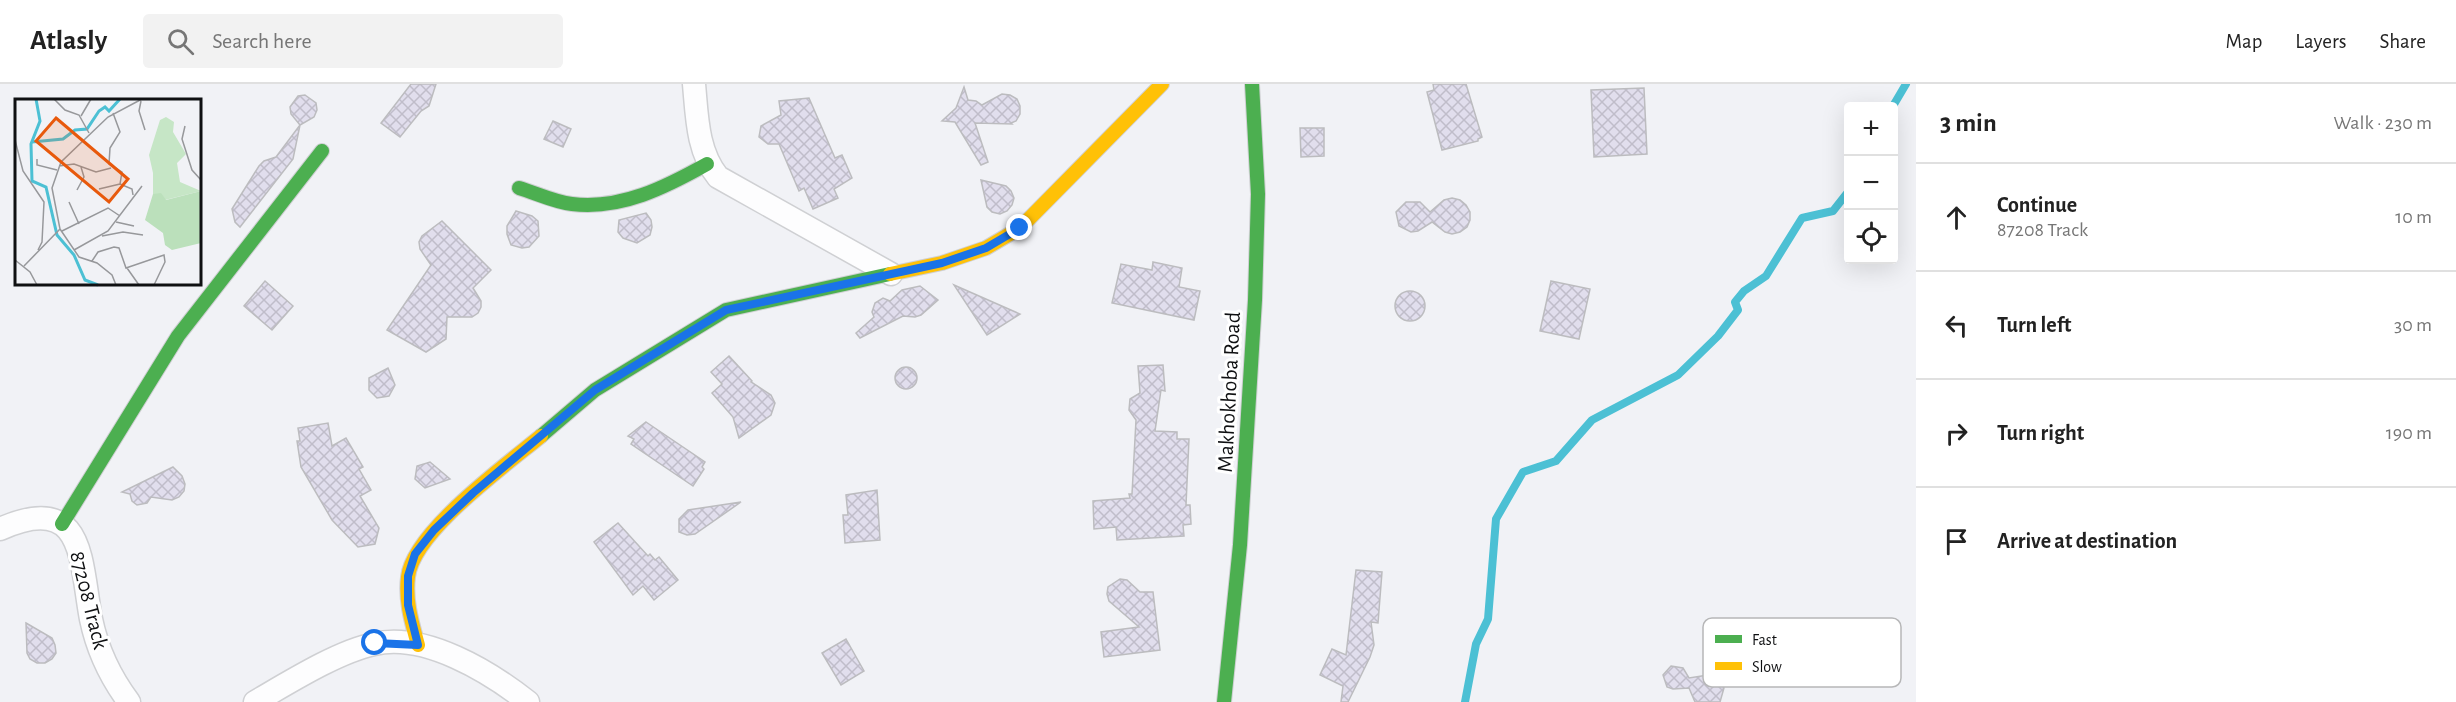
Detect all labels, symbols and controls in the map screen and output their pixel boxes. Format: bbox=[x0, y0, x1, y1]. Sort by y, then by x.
search box bbox=[143, 14, 563, 68]
icon: search bbox=[164, 25, 197, 58]
text: Atlasly bbox=[30, 27, 107, 55]
text: Search here bbox=[212, 30, 312, 52]
text: Map bbox=[2226, 31, 2262, 52]
text: Layers bbox=[2295, 31, 2346, 52]
text: Share bbox=[2379, 31, 2426, 52]
inset map bbox=[15, 99, 201, 285]
map controls bbox=[1844, 102, 1898, 264]
button: + bbox=[1844, 102, 1898, 156]
text: 3 min bbox=[1940, 110, 1997, 136]
text: Walk · 230 m bbox=[2334, 113, 2432, 133]
button: − bbox=[1844, 156, 1898, 210]
text: Continue bbox=[1997, 194, 2077, 216]
icon: ahead bbox=[1940, 201, 1973, 234]
text: 10 m bbox=[2395, 207, 2432, 227]
button: locate bbox=[1844, 210, 1898, 264]
route end bbox=[1006, 214, 1032, 240]
text: 87208 Track bbox=[1997, 220, 2088, 240]
icon: left bbox=[1940, 309, 1973, 342]
street label: Makhokhoba Road bbox=[1214, 311, 1244, 473]
text: Turn left bbox=[1997, 314, 2071, 336]
text: 30 m bbox=[2394, 315, 2432, 335]
icon: right bbox=[1940, 417, 1973, 450]
text: Turn right bbox=[1997, 422, 2084, 444]
text: 190 m bbox=[2386, 423, 2432, 443]
icon: arrive bbox=[1940, 525, 1973, 558]
text: Arrive at destination bbox=[1997, 530, 2177, 552]
street label: 87208 Track bbox=[66, 549, 112, 652]
legend bbox=[1703, 618, 1901, 687]
route start bbox=[361, 629, 387, 655]
text: Fast bbox=[1752, 632, 1777, 648]
text: Slow bbox=[1752, 659, 1782, 675]

